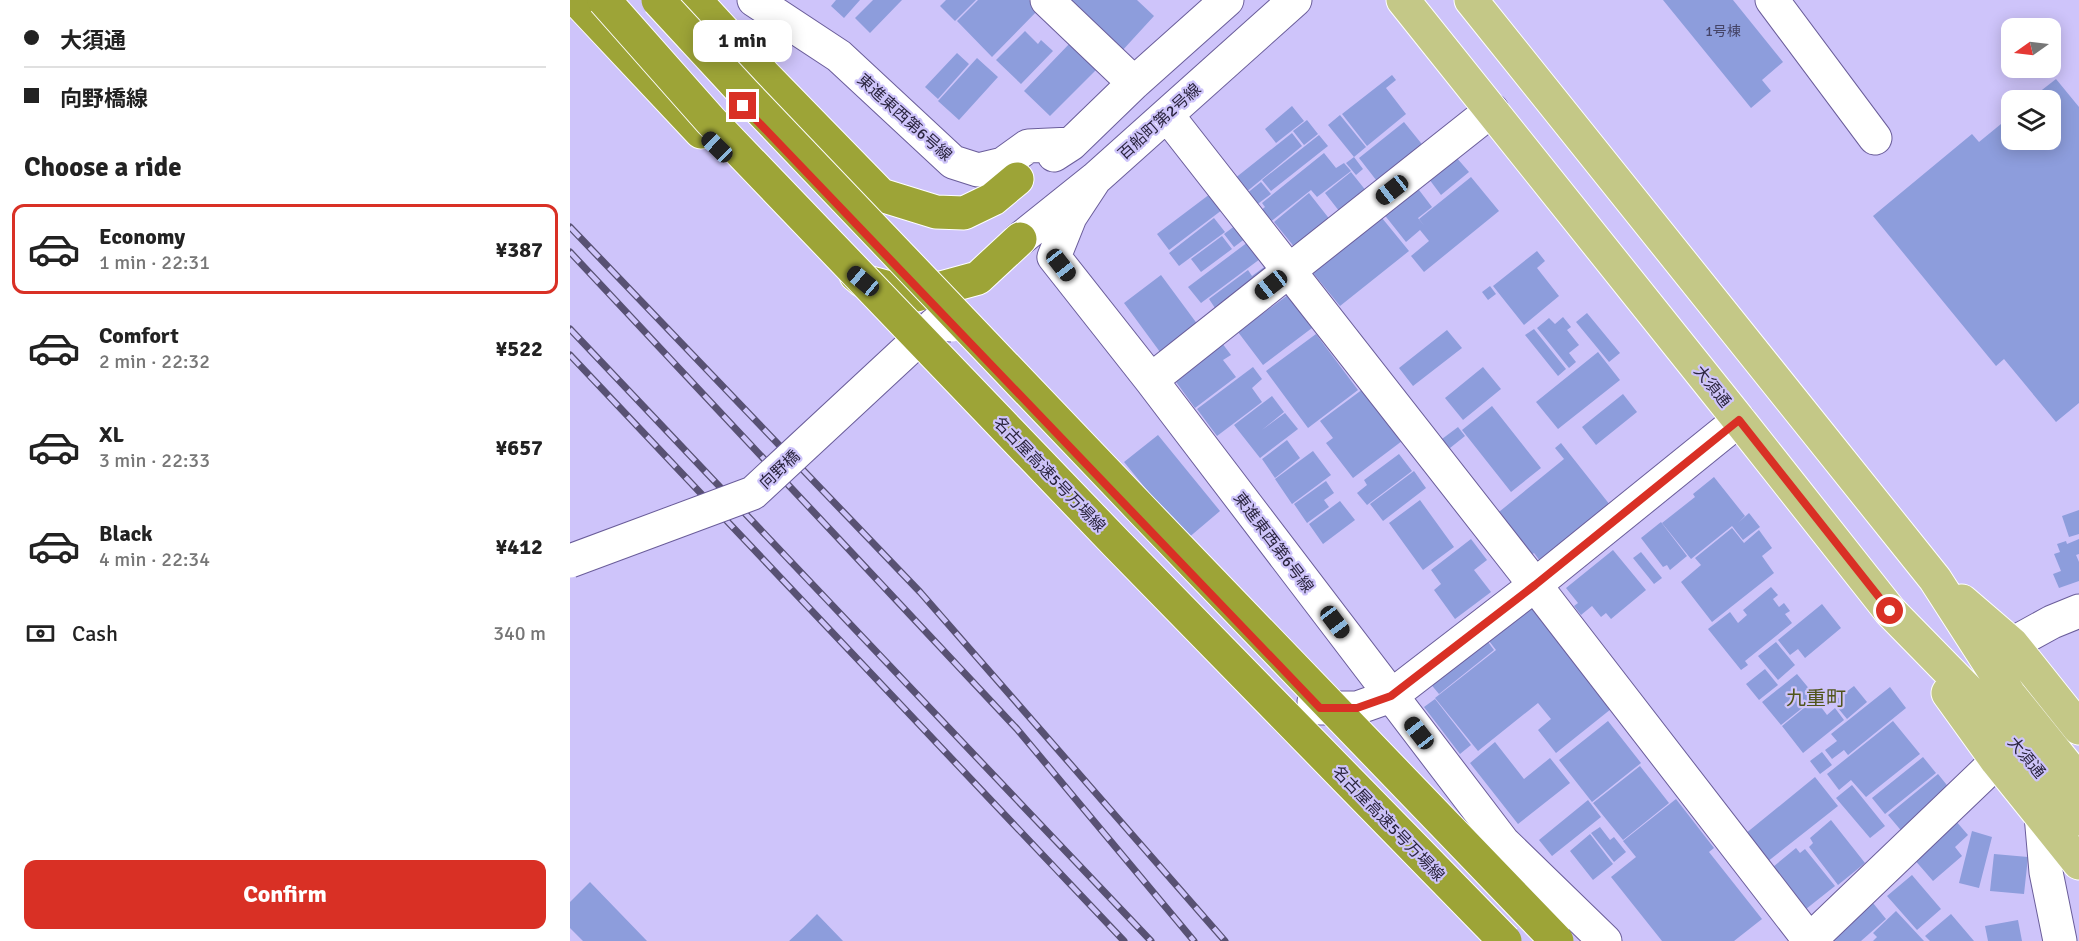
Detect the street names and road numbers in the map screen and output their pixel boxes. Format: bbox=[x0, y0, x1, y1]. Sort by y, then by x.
street label: 東進東西第6号線 bbox=[853, 70, 956, 166]
street label: 百船町第2号線 bbox=[1114, 79, 1205, 164]
street label: 大須通 bbox=[1689, 362, 1735, 412]
street label: 名古屋高速5号万場線 bbox=[989, 413, 1109, 537]
street label: 向野橋 bbox=[755, 446, 804, 493]
street label: 東進東西第6号線 bbox=[1229, 488, 1317, 597]
street label: 大須通 bbox=[2003, 733, 2049, 782]
street label: 名古屋高速5号万場線 bbox=[1328, 762, 1448, 886]

